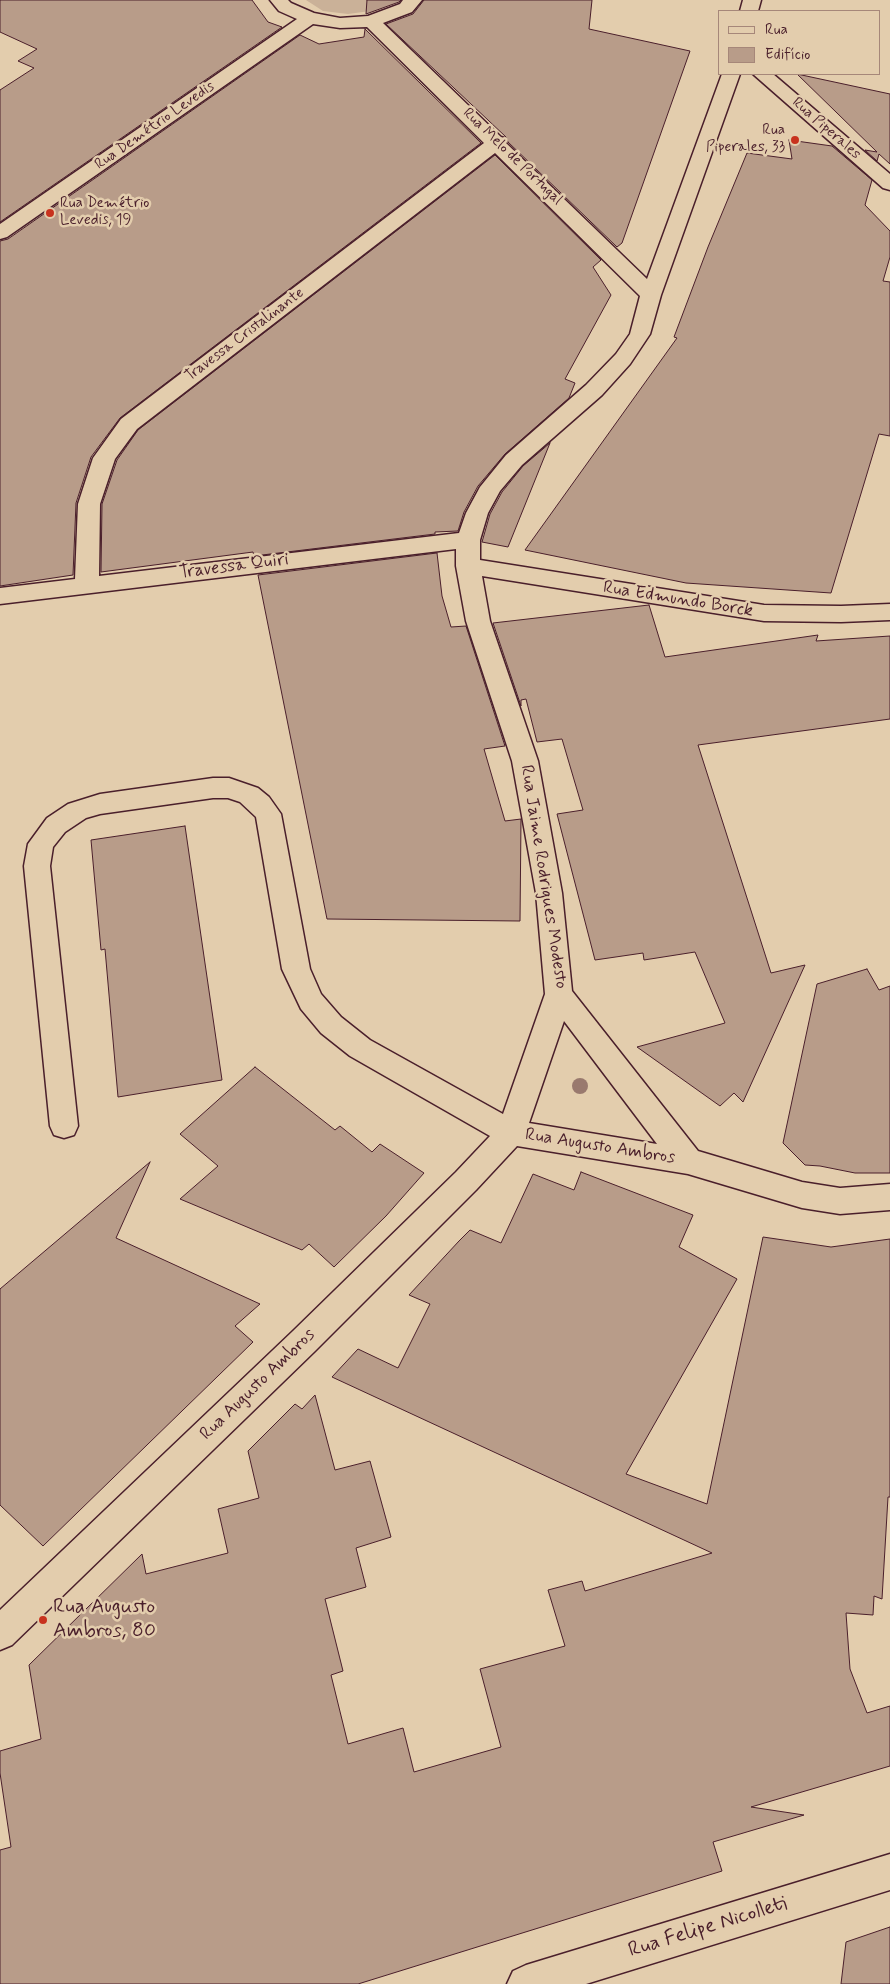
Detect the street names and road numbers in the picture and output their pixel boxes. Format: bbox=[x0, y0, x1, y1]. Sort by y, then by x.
street label: Rua Demétrio Levedis bbox=[92, 78, 218, 174]
street label: Rua Piperales bbox=[788, 94, 864, 164]
street label: Rua Melo de Portugal bbox=[458, 105, 566, 209]
street label: Travessa Cristalinante bbox=[182, 284, 308, 386]
street label: Travessa Quiri bbox=[178, 550, 290, 584]
street label: Rua Edmundo Borck bbox=[601, 577, 755, 623]
street label: Rua Jaime Rodrigues Modesto bbox=[515, 764, 571, 990]
street label: Rua Augusto Ambros bbox=[524, 1124, 676, 1170]
street label: Rua Augusto Ambros bbox=[196, 1325, 320, 1445]
street label: Rua Felipe Nicolleti bbox=[626, 1892, 790, 1964]

